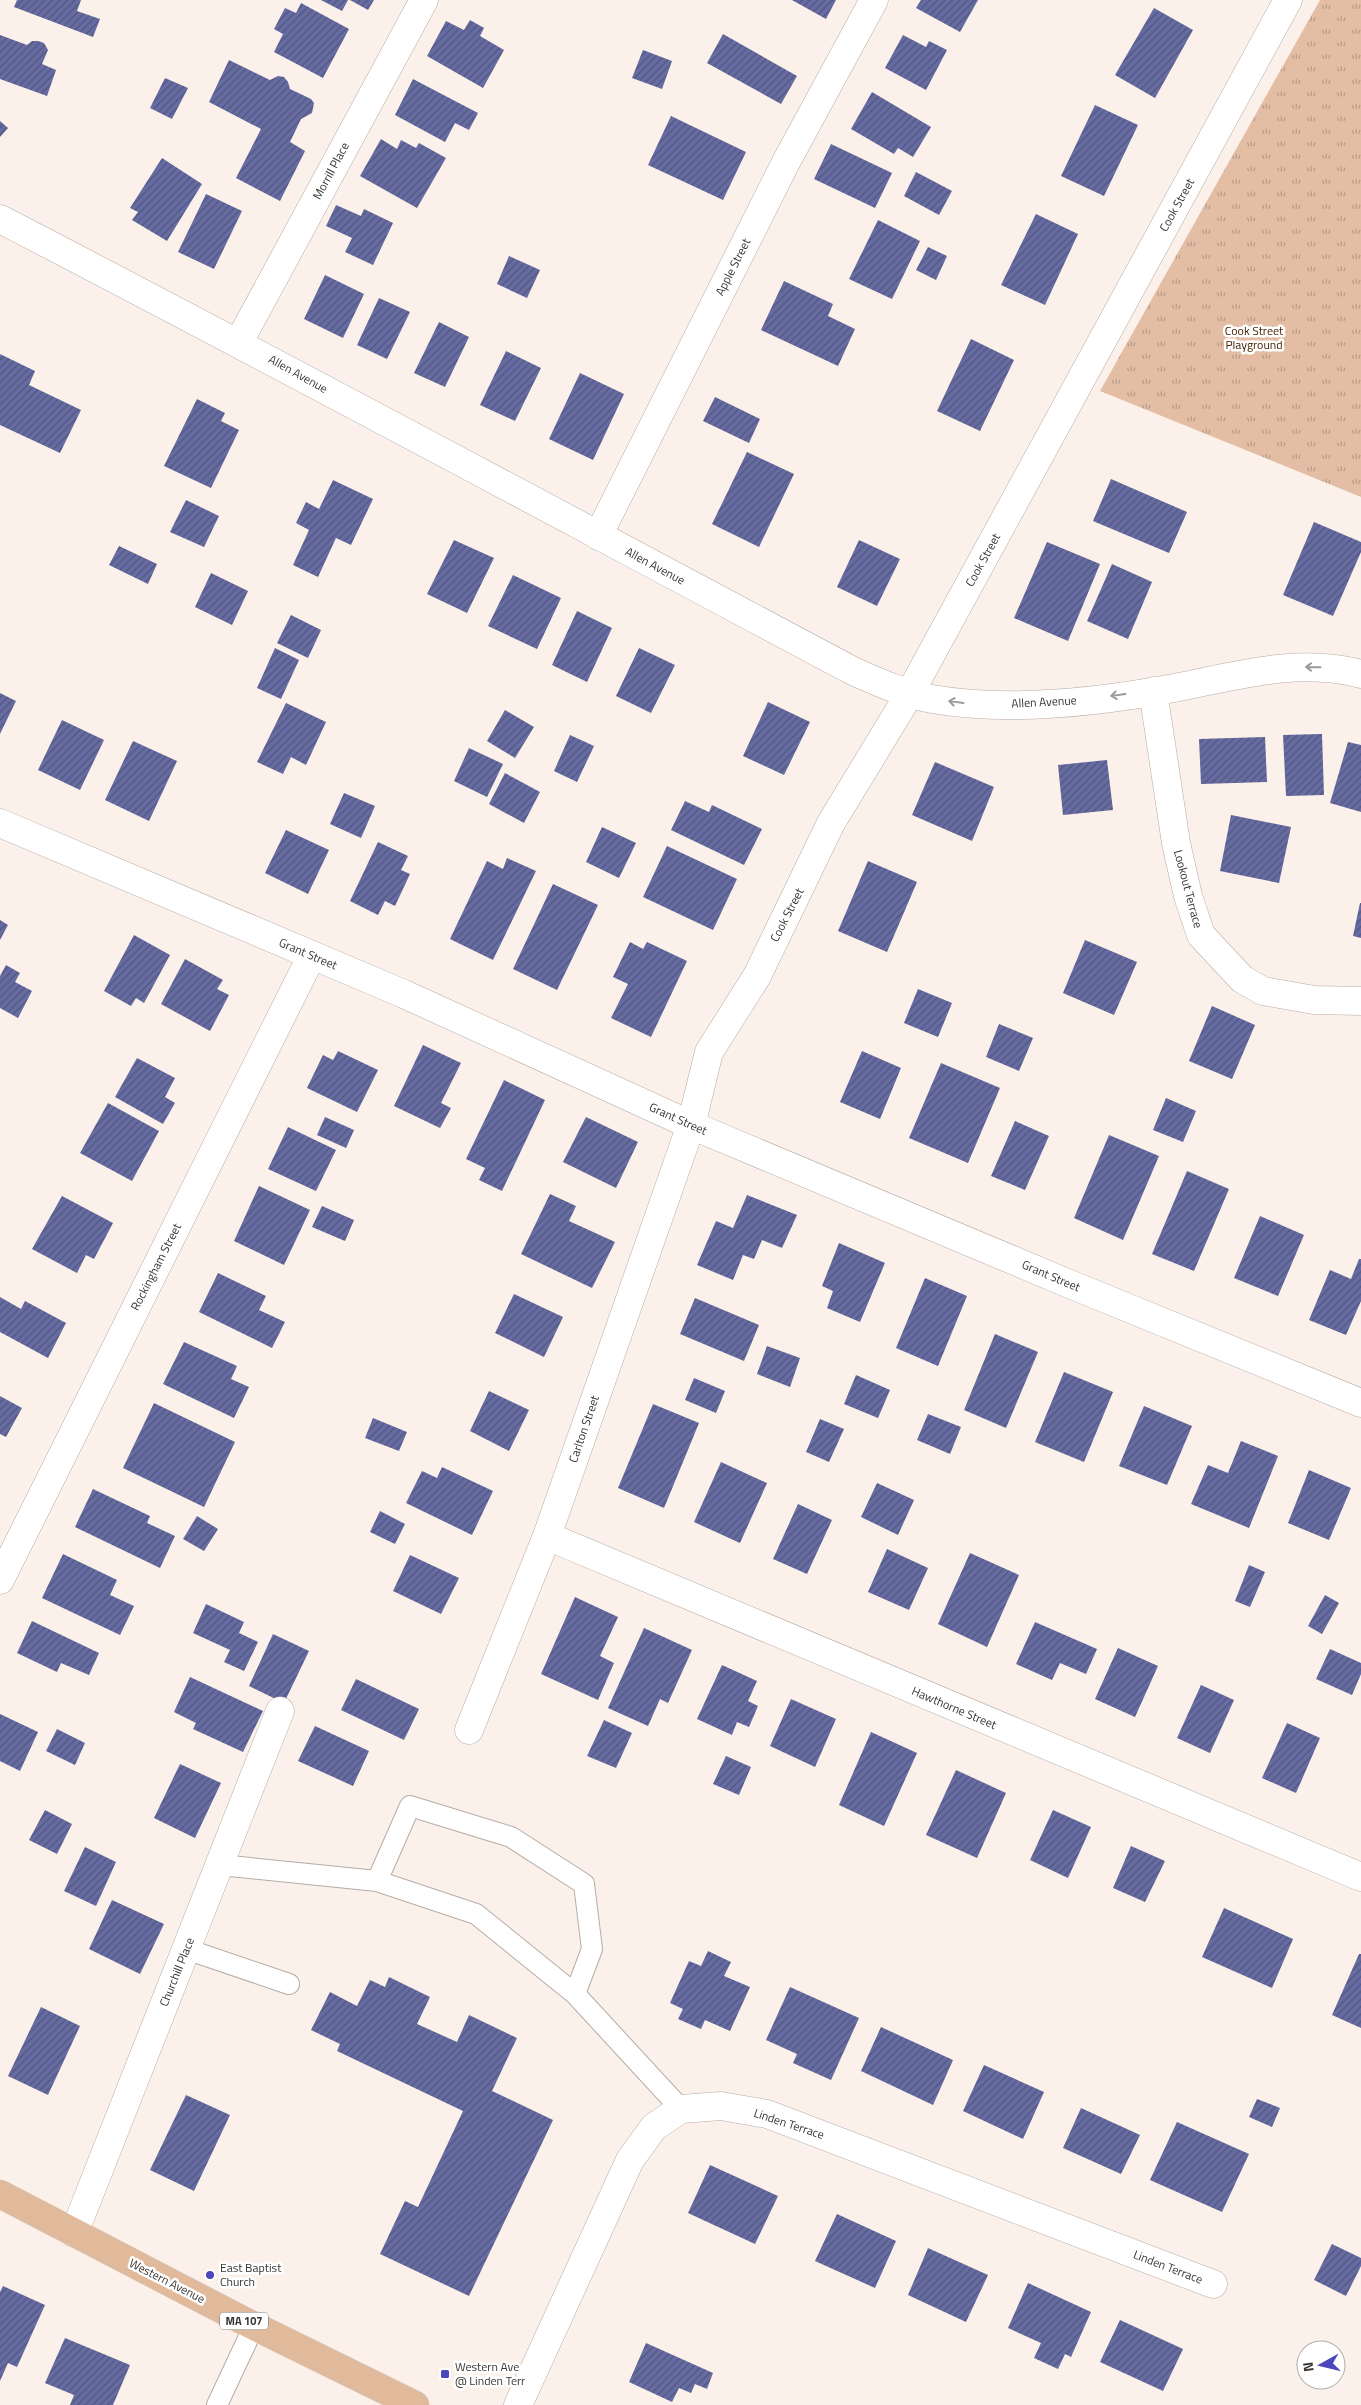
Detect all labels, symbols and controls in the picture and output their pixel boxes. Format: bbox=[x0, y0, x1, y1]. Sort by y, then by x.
street label: Morrill Place bbox=[307, 139, 354, 203]
street label: Cook Street bbox=[1154, 174, 1199, 235]
street label: Apple Street bbox=[710, 234, 755, 299]
park label: Cook Street Playground bbox=[1225, 321, 1284, 354]
street label: Allen Avenue bbox=[265, 349, 331, 398]
street label: Cook Street bbox=[960, 529, 1005, 590]
street label: Allen Avenue bbox=[622, 542, 689, 589]
one-way arrow bbox=[1305, 662, 1322, 672]
street label: Allen Avenue bbox=[1011, 690, 1077, 713]
one-way arrow bbox=[1111, 690, 1127, 700]
one-way arrow bbox=[949, 697, 965, 707]
street label: Lookout Terrace bbox=[1169, 848, 1208, 930]
street label: Cook Street bbox=[765, 884, 809, 945]
street label: Grant Street bbox=[276, 933, 341, 975]
street label: Grant Street bbox=[646, 1097, 711, 1140]
street label: Rockingham Street bbox=[125, 1219, 186, 1314]
street label: Grant Street bbox=[1019, 1255, 1084, 1297]
street label: Carlton Street bbox=[563, 1392, 604, 1465]
street label: Hawthorne Street bbox=[909, 1681, 1000, 1734]
street label: Churchill Place bbox=[154, 1934, 199, 2009]
street label: Linden Terrace bbox=[751, 2103, 827, 2144]
street label: Linden Terrace bbox=[1131, 2245, 1206, 2289]
street label: Western Avenue bbox=[126, 2253, 209, 2308]
place label: East Baptist Church bbox=[220, 2258, 282, 2291]
marker: East Baptist Church bbox=[204, 2269, 216, 2281]
road number: MA 107 bbox=[220, 2312, 268, 2330]
north arrow bbox=[1296, 2340, 1346, 2390]
place label: Western Ave @ Linden Terr bbox=[455, 2357, 525, 2390]
text: N bbox=[1297, 2361, 1319, 2373]
marker: Western Ave @ Linden Terr bbox=[439, 2368, 451, 2380]

